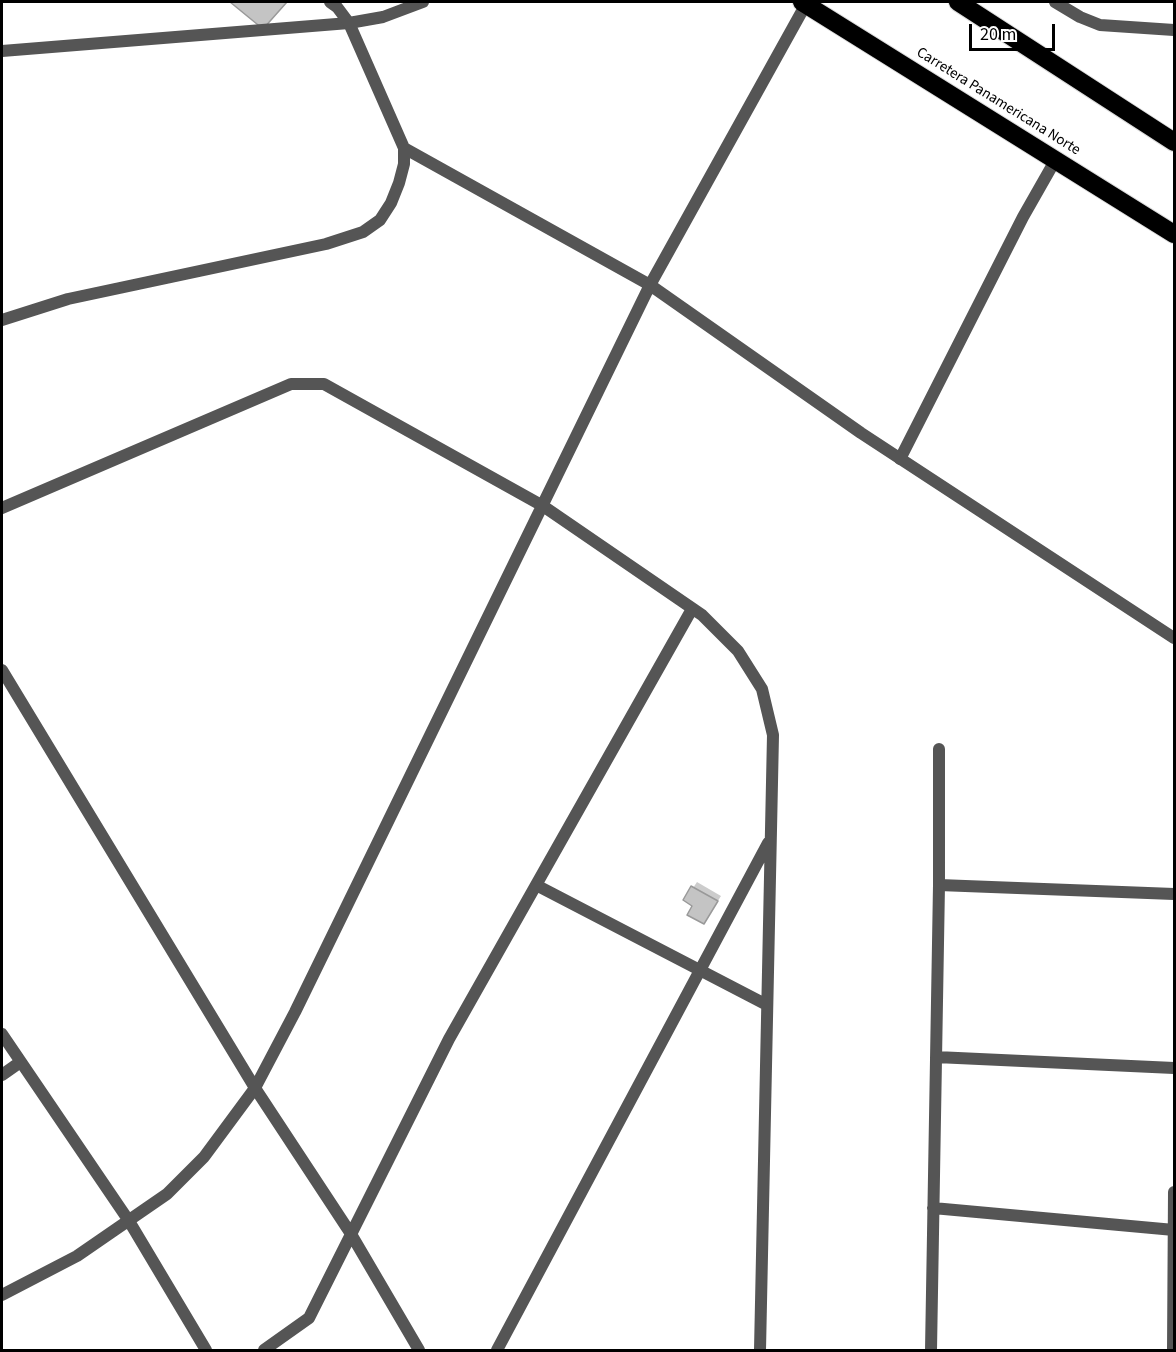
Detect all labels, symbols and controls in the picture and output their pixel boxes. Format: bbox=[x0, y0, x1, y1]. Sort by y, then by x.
scale bar bbox=[972, 12, 1058, 50]
text: 20 m bbox=[980, 22, 1016, 47]
street label: Carretera Panamericana Norte bbox=[913, 44, 1083, 160]

